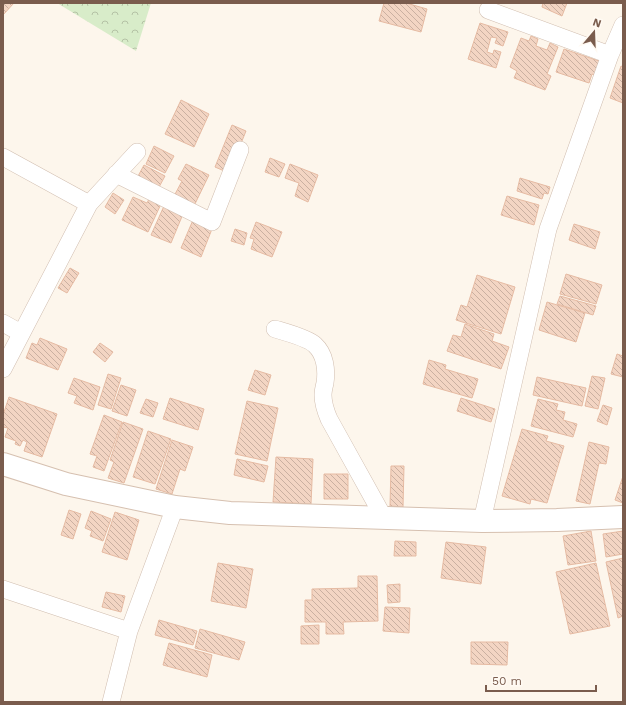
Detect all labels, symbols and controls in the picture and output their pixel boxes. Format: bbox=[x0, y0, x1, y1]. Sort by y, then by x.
north arrow bbox=[574, 12, 614, 52]
text: N bbox=[591, 16, 603, 30]
scale bar bbox=[486, 667, 596, 693]
text: 50 m bbox=[492, 674, 522, 688]

